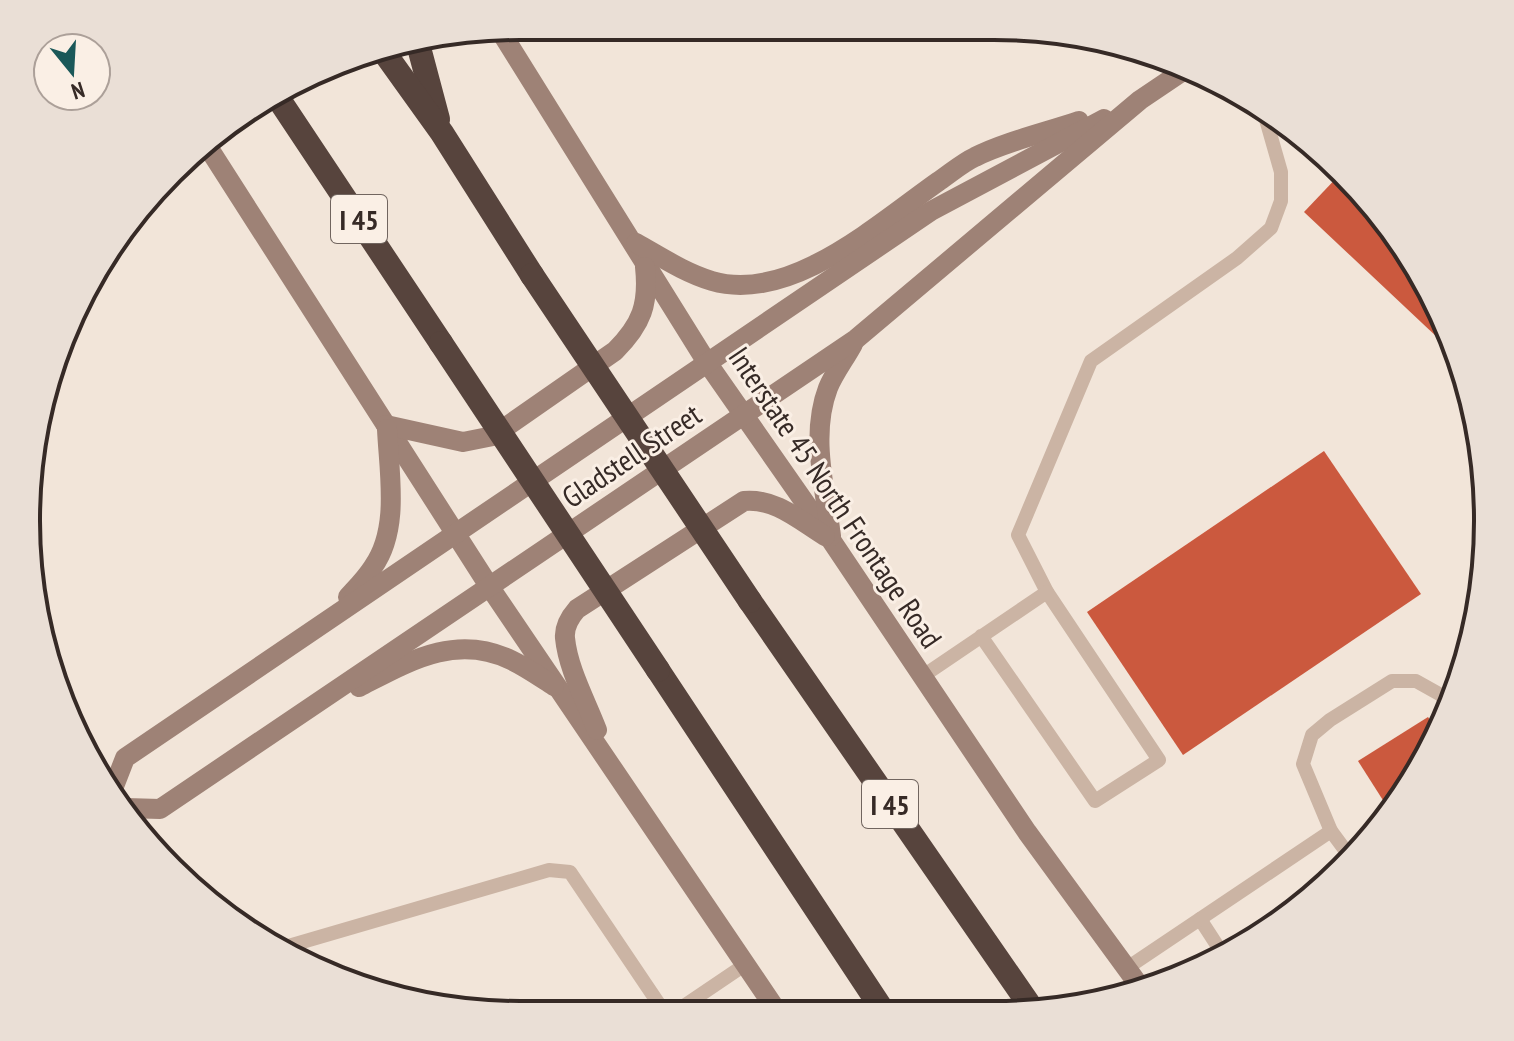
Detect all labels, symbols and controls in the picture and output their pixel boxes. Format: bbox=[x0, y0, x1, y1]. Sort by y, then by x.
north arrow bbox=[32, 32, 112, 112]
text: N bbox=[68, 76, 88, 106]
road number: I 45 bbox=[331, 195, 387, 243]
street label: Interstate 45 North Frontage Road bbox=[721, 339, 951, 655]
street label: Gladstell Street bbox=[554, 394, 709, 516]
road number: I 45 bbox=[862, 780, 918, 828]

